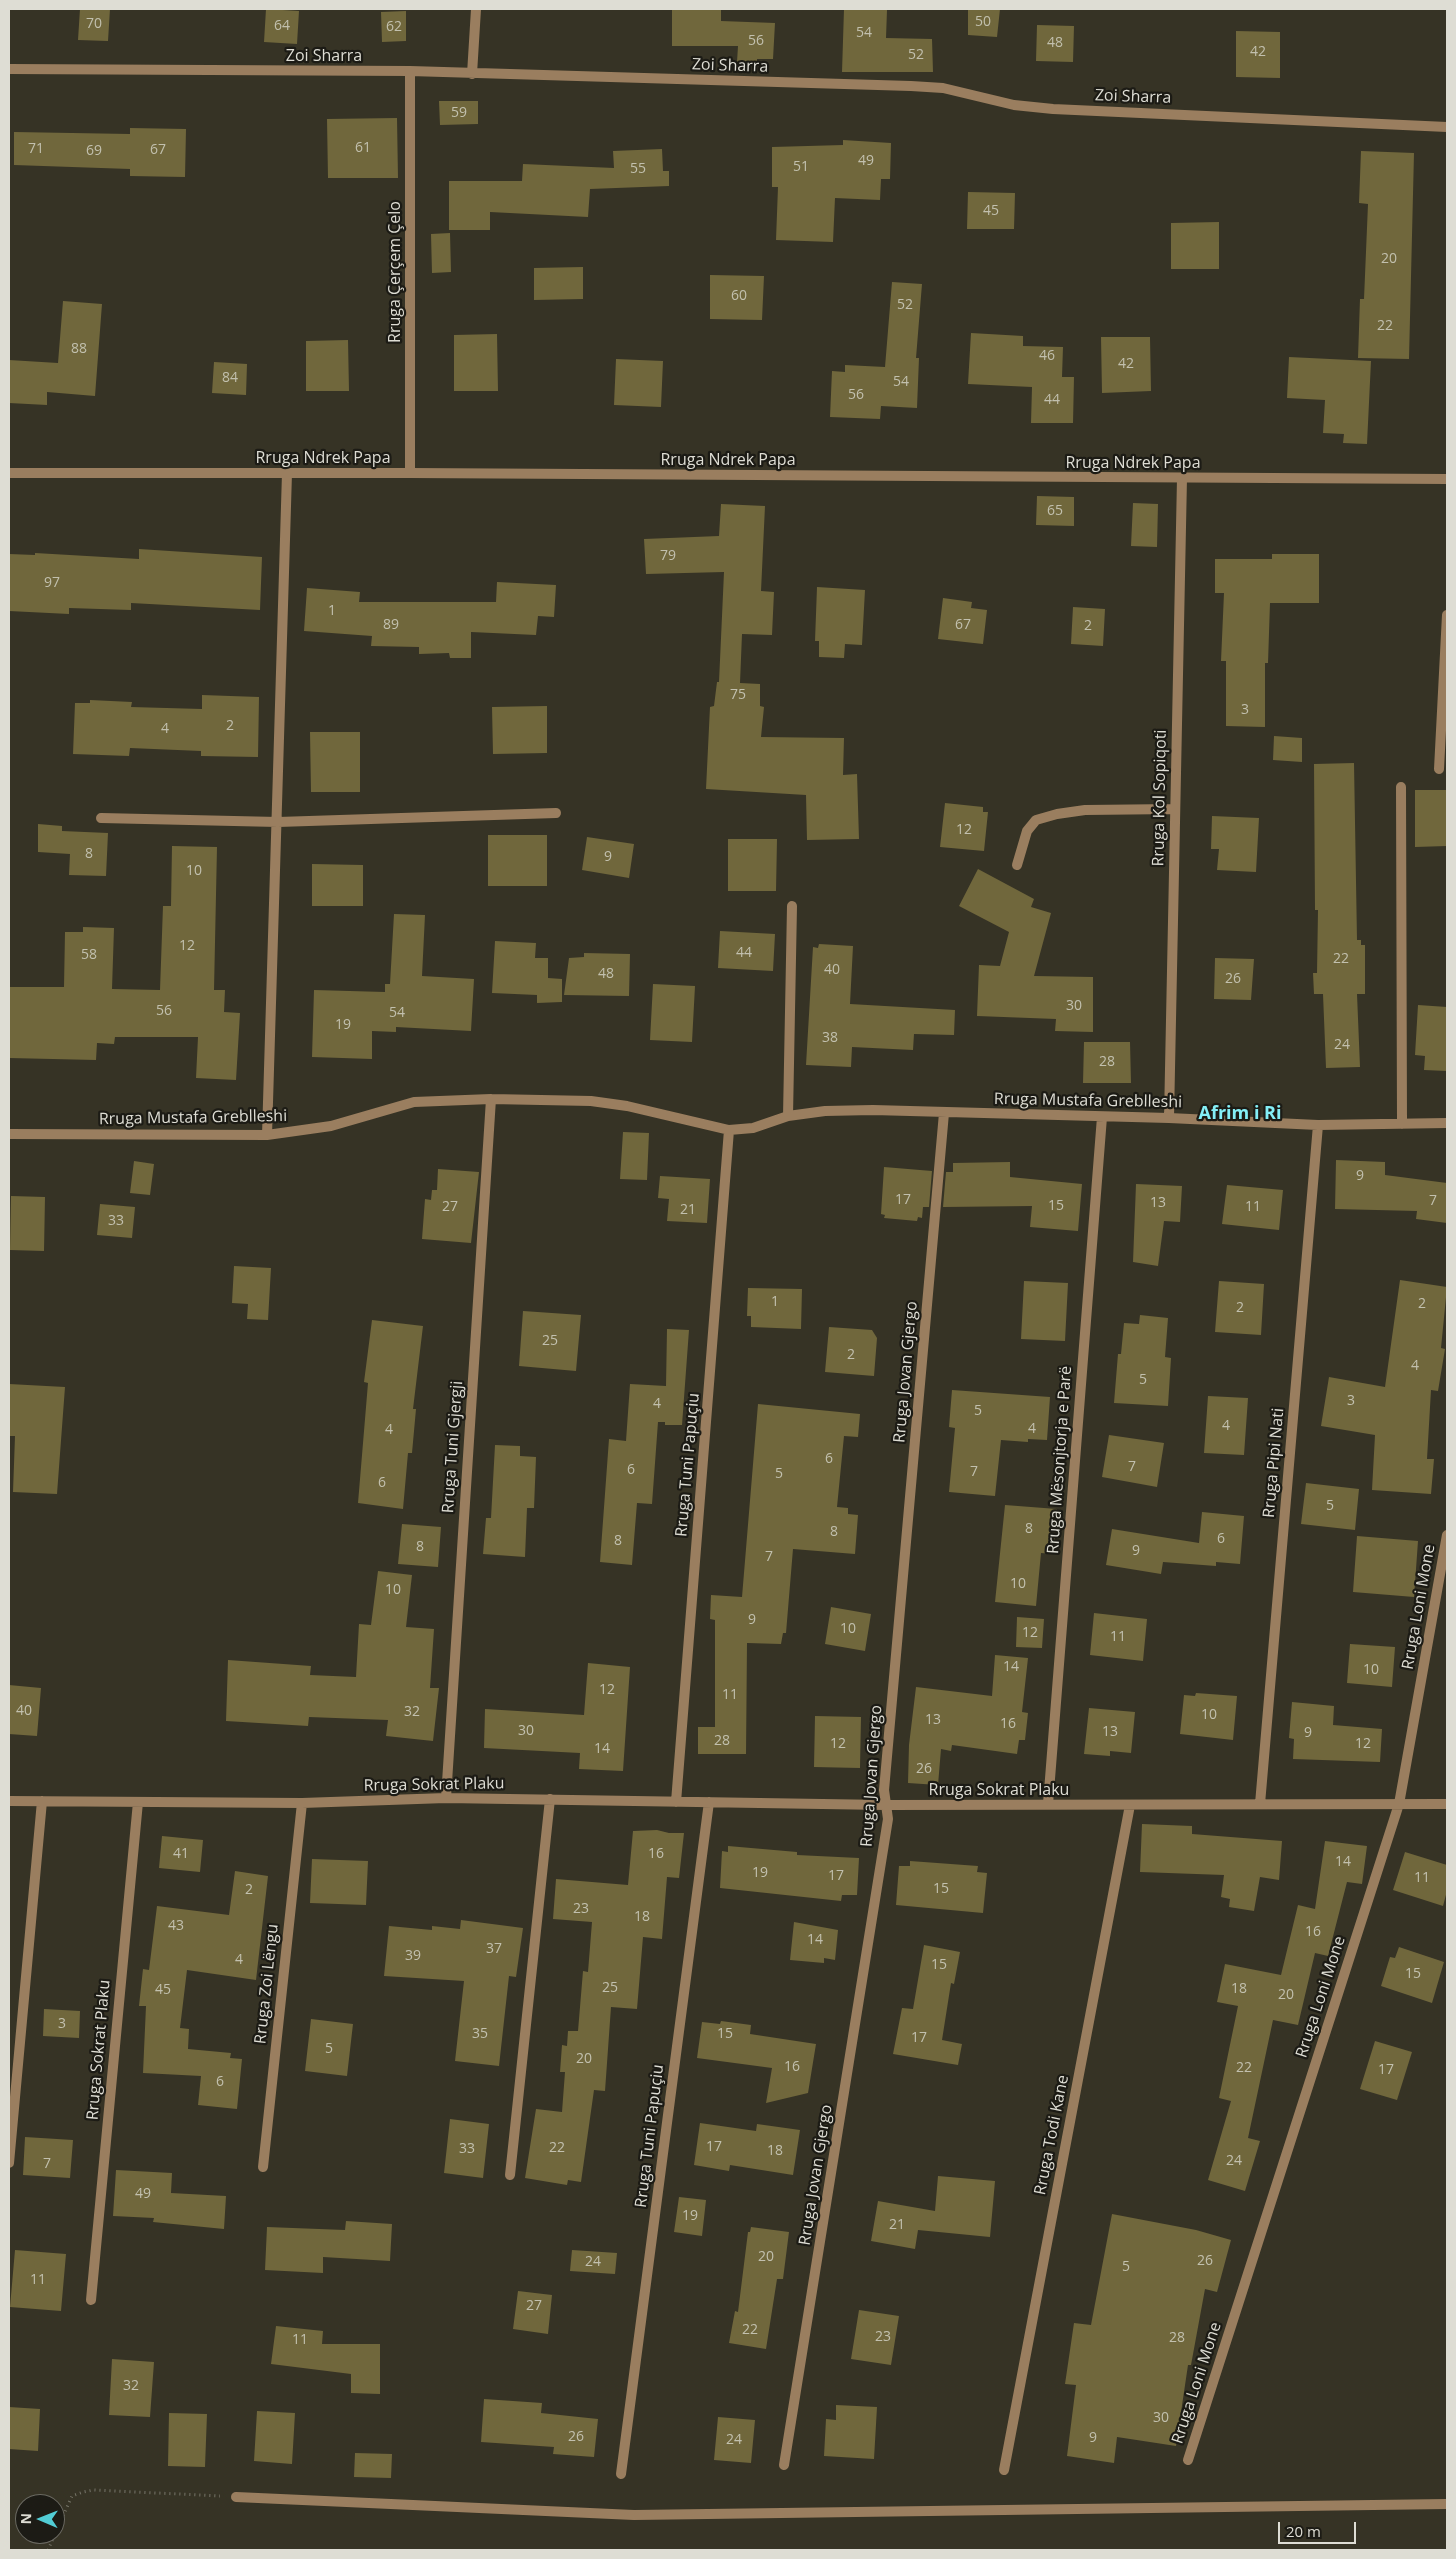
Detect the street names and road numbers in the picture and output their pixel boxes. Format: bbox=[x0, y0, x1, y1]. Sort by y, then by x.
street label: Zoi Sharra bbox=[286, 46, 362, 66]
street label: Zoi Sharra bbox=[691, 55, 769, 77]
street label: Zoi Sharra bbox=[1094, 86, 1172, 108]
street label: Rruga Çerçem Çelo bbox=[385, 201, 405, 343]
street label: Rruga Ndrek Papa bbox=[255, 448, 391, 468]
street label: Rruga Ndrek Papa bbox=[660, 450, 796, 470]
street label: Rruga Ndrek Papa bbox=[1065, 453, 1201, 473]
street label: Rruga Kol Sopiqoti bbox=[1149, 729, 1171, 867]
street label: Rruga Mustafa Greblleshi bbox=[994, 1090, 1182, 1112]
street label: Rruga Mustafa Greblleshi bbox=[99, 1107, 287, 1129]
street label: Rruga Jovan Gjergo bbox=[890, 1300, 922, 1444]
street label: Rruga Mësonjtorja e Parë bbox=[1044, 1365, 1076, 1555]
street label: Rruga Tuni Gjergji bbox=[439, 1380, 467, 1514]
street label: Rruga Tuni Papuçiu bbox=[672, 1392, 704, 1538]
street label: Rruga Pipi Nati bbox=[1260, 1407, 1288, 1519]
street label: Rruga Loni Mone bbox=[1399, 1543, 1439, 1671]
street label: Rruga Jovan Gjergo bbox=[857, 1704, 887, 1848]
street label: Rruga Sokrat Plaku bbox=[363, 1774, 505, 1796]
street label: Rruga Sokrat Plaku bbox=[929, 1780, 1069, 1800]
street label: Rruga Zoi Lëngu bbox=[251, 1923, 283, 2045]
street label: Rruga Loni Mone bbox=[1292, 1934, 1350, 2060]
street label: Rruga Sokrat Plaku bbox=[83, 1979, 115, 2121]
street label: Rruga Tuni Papuçiu bbox=[632, 2063, 668, 2209]
street label: Rruga Todi Kane bbox=[1031, 2073, 1073, 2197]
street label: Rruga Jovan Gjergo bbox=[795, 2103, 837, 2247]
street label: Rruga Loni Mone bbox=[1168, 2320, 1226, 2446]

